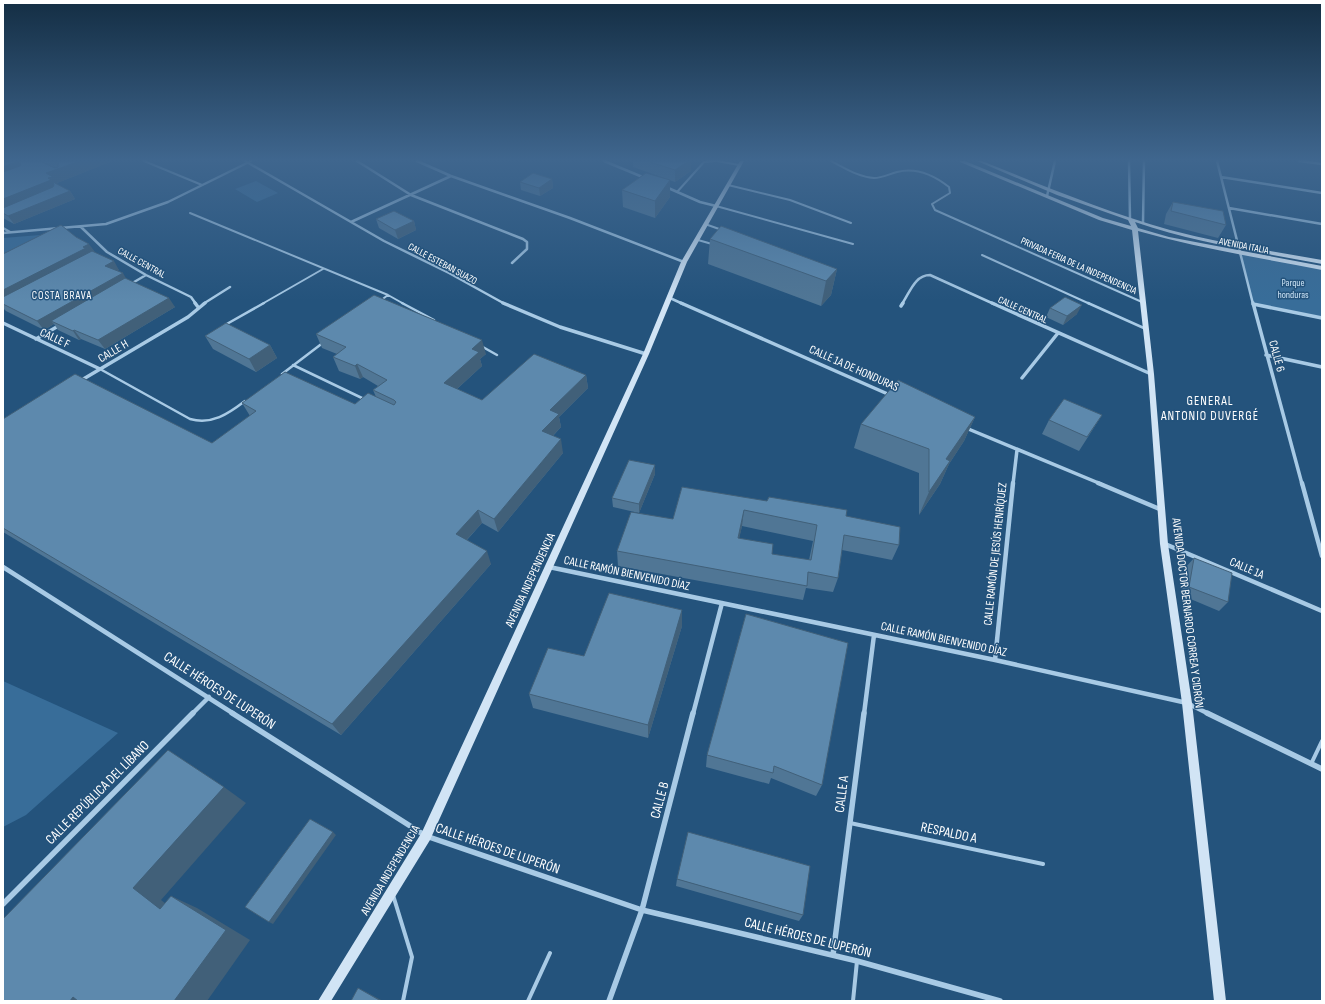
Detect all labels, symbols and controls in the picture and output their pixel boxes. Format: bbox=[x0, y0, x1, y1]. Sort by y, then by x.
street label: PRIVADA FERIA DE LA INDEPENDENCIA bbox=[1019, 235, 1139, 297]
street label: AVENIDA ITALIA bbox=[1217, 235, 1270, 257]
street label: CALLE ESTEBAN SUAZO bbox=[406, 241, 479, 287]
street label: CALLE CENTRAL bbox=[115, 245, 168, 281]
park label: Parque honduras bbox=[1277, 277, 1309, 301]
district label: COSTA BRAVA bbox=[32, 289, 92, 302]
street label: CALLE CENTRAL bbox=[996, 294, 1049, 326]
street label: CALLE F bbox=[37, 325, 72, 352]
street label: CALLE H bbox=[95, 337, 131, 366]
street label: CALLE 6 bbox=[1265, 339, 1288, 374]
street label: CALLE 1A DE HONDURAS bbox=[807, 342, 901, 395]
district label: GENERAL ANTONIO DUVERGÉ bbox=[1160, 393, 1259, 424]
street label: CALLE RAMÓN DE JESÚS HENRÍQUEZ bbox=[981, 482, 1010, 626]
street label: AVENIDA DOCTOR BERNARDO CORREA Y CIDRÓN bbox=[1168, 516, 1207, 709]
street label: AVENIDA INDEPENDENCIA bbox=[502, 530, 559, 631]
street label: CALLE RAMÓN BIENVENIDO DÍAZ bbox=[563, 553, 691, 594]
street label: CALLE 1A bbox=[1227, 554, 1267, 583]
street label: CALLE RAMÓN BIENVENIDO DÍAZ bbox=[880, 619, 1008, 660]
street label: CALLE HÉROES DE LUPERÓN bbox=[161, 648, 279, 733]
street label: CALLE REPÚBLICA DEL LÍBANO bbox=[42, 737, 153, 848]
street label: CALLE A bbox=[831, 774, 852, 814]
street label: CALLE B bbox=[646, 780, 673, 820]
street label: RESPALDO A bbox=[919, 818, 980, 847]
street label: CALLE HÉROES DE LUPERÓN bbox=[434, 819, 562, 878]
street label: AVENIDA INDEPENDENCIA bbox=[357, 822, 424, 919]
street label: CALLE HÉROES DE LUPERÓN bbox=[743, 913, 873, 961]

